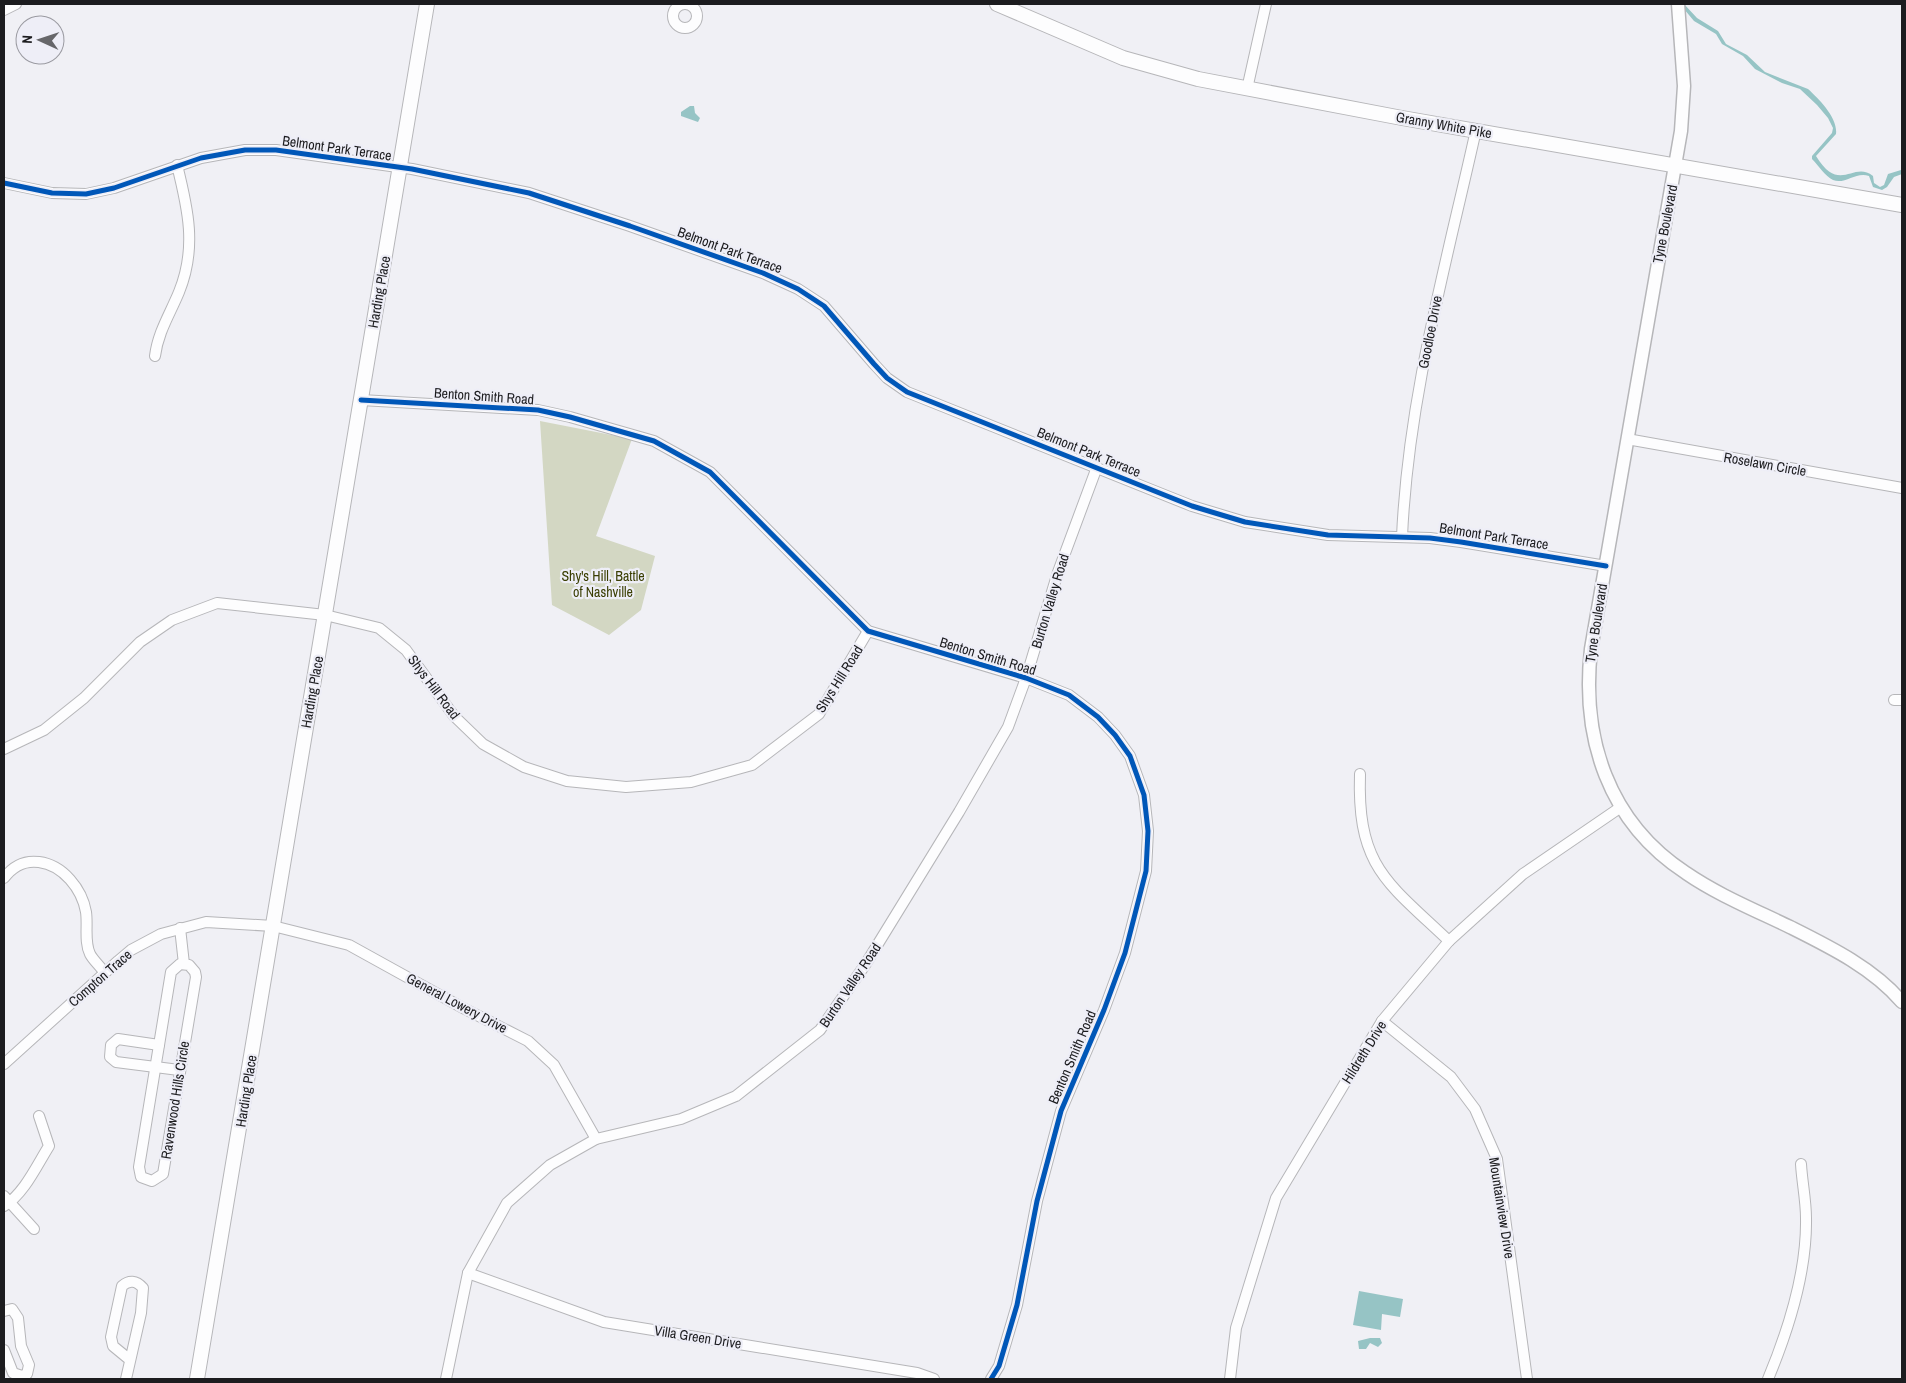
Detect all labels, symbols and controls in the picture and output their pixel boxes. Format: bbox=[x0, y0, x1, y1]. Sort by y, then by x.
north arrow bbox=[15, 15, 65, 65]
text: N bbox=[18, 35, 36, 44]
street label: Granny White Pike bbox=[1395, 108, 1493, 142]
street label: Belmont Park Terrace bbox=[281, 131, 393, 165]
street label: Tyne Boulevard bbox=[1649, 183, 1681, 265]
street label: Belmont Park Terrace bbox=[675, 223, 785, 277]
street label: Harding Place bbox=[364, 255, 394, 329]
street label: Goodloe Drive bbox=[1414, 294, 1446, 370]
street label: Benton Smith Road bbox=[433, 384, 535, 408]
street label: Belmont Park Terrace bbox=[1035, 423, 1143, 481]
street label: Roselawn Circle bbox=[1722, 448, 1808, 480]
street label: Belmont Park Terrace bbox=[1438, 518, 1550, 554]
street label: Burton Valley Road bbox=[1027, 551, 1073, 651]
park label: Shy's Hill, Battle of Nashville bbox=[561, 567, 645, 601]
street label: Tyne Boulevard bbox=[1581, 582, 1611, 664]
street label: Benton Smith Road bbox=[937, 633, 1039, 679]
street label: Shys Hill Road bbox=[811, 642, 867, 716]
street label: Shys Hill Road bbox=[404, 651, 464, 723]
street label: Harding Place bbox=[297, 655, 327, 729]
street label: Burton Valley Road bbox=[815, 939, 885, 1031]
street label: Compton Trace bbox=[64, 945, 136, 1011]
street label: General Lowery Drive bbox=[403, 969, 511, 1037]
street label: Benton Smith Road bbox=[1044, 1007, 1100, 1107]
street label: Hildreth Drive bbox=[1338, 1017, 1390, 1087]
street label: Ravenwood Hills Circle bbox=[157, 1040, 193, 1160]
street label: Harding Place bbox=[231, 1054, 261, 1128]
street label: Mountainview Drive bbox=[1485, 1156, 1519, 1260]
street label: Villa Green Drive bbox=[653, 1321, 743, 1353]

